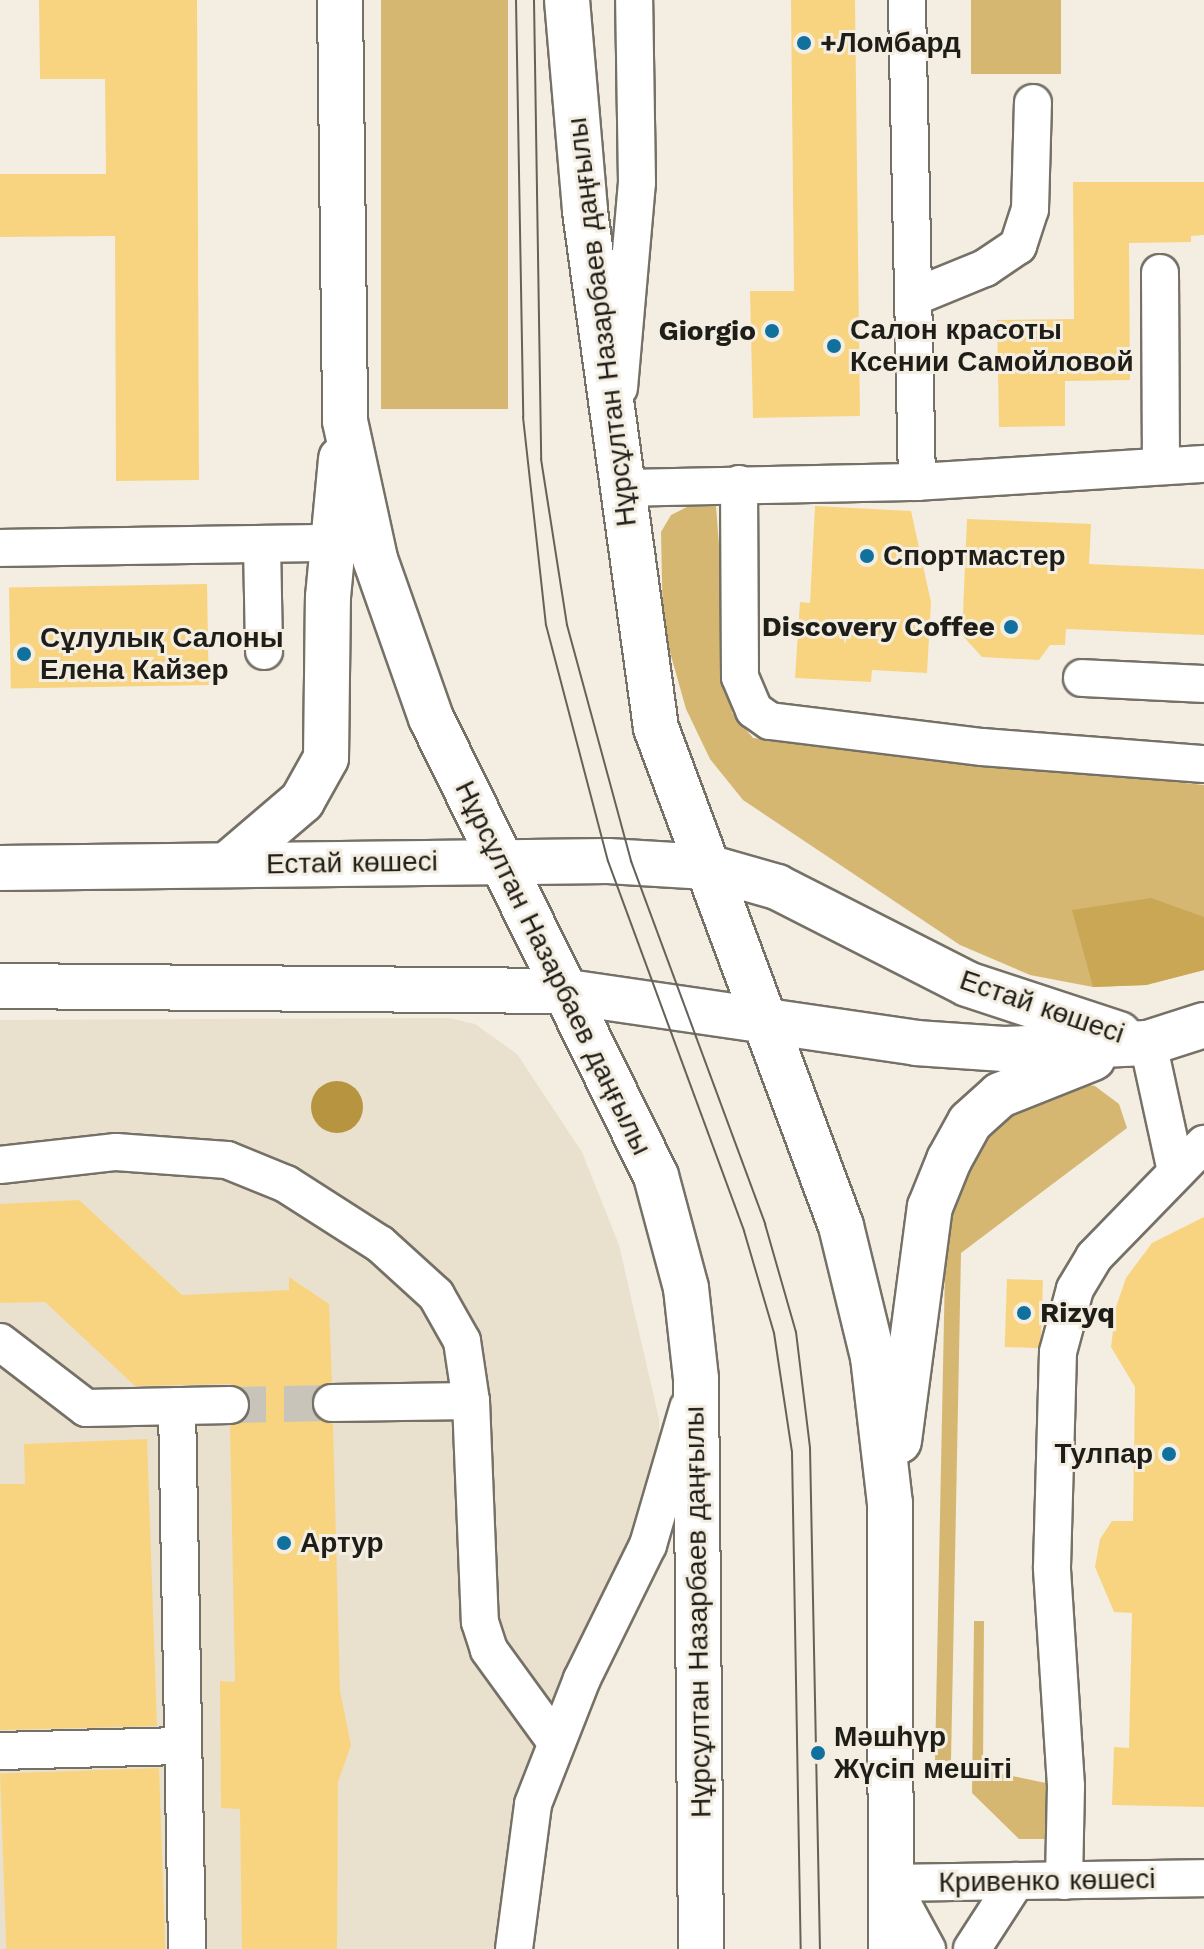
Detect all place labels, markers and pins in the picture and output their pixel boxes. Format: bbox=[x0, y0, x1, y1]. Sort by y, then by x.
place label: +Ломбард bbox=[820, 26, 961, 60]
marker: +Ломбард bbox=[795, 34, 813, 52]
place label: Салон красоты Ксении Самойловой bbox=[850, 313, 1134, 379]
place label: Giorgio bbox=[658, 314, 756, 348]
marker: Giorgio bbox=[763, 322, 781, 340]
marker: Салон красоты Ксении Самойловой bbox=[825, 337, 843, 355]
place label: Спортмастер bbox=[883, 539, 1066, 573]
marker: Спортмастер bbox=[858, 547, 876, 565]
place label: Discovery Coffee bbox=[761, 610, 995, 644]
marker: Discovery Coffee bbox=[1002, 618, 1020, 636]
place label: Сұлулық Салоны Елена Кайзер bbox=[40, 621, 284, 687]
marker: Сұлулық Салоны Елена Кайзер bbox=[15, 645, 33, 663]
place label: Rizyq bbox=[1040, 1296, 1115, 1330]
marker: Rizyq bbox=[1015, 1304, 1033, 1322]
place label: Тулпар bbox=[1054, 1437, 1153, 1471]
marker: Тулпар bbox=[1160, 1445, 1178, 1463]
place label: Артур bbox=[300, 1526, 384, 1560]
marker: Артур bbox=[275, 1534, 293, 1552]
place label: Мәшһүр Жүсіп мешіті bbox=[834, 1720, 1012, 1786]
marker: Мәшһүр Жүсіп мешіті bbox=[809, 1744, 827, 1762]

